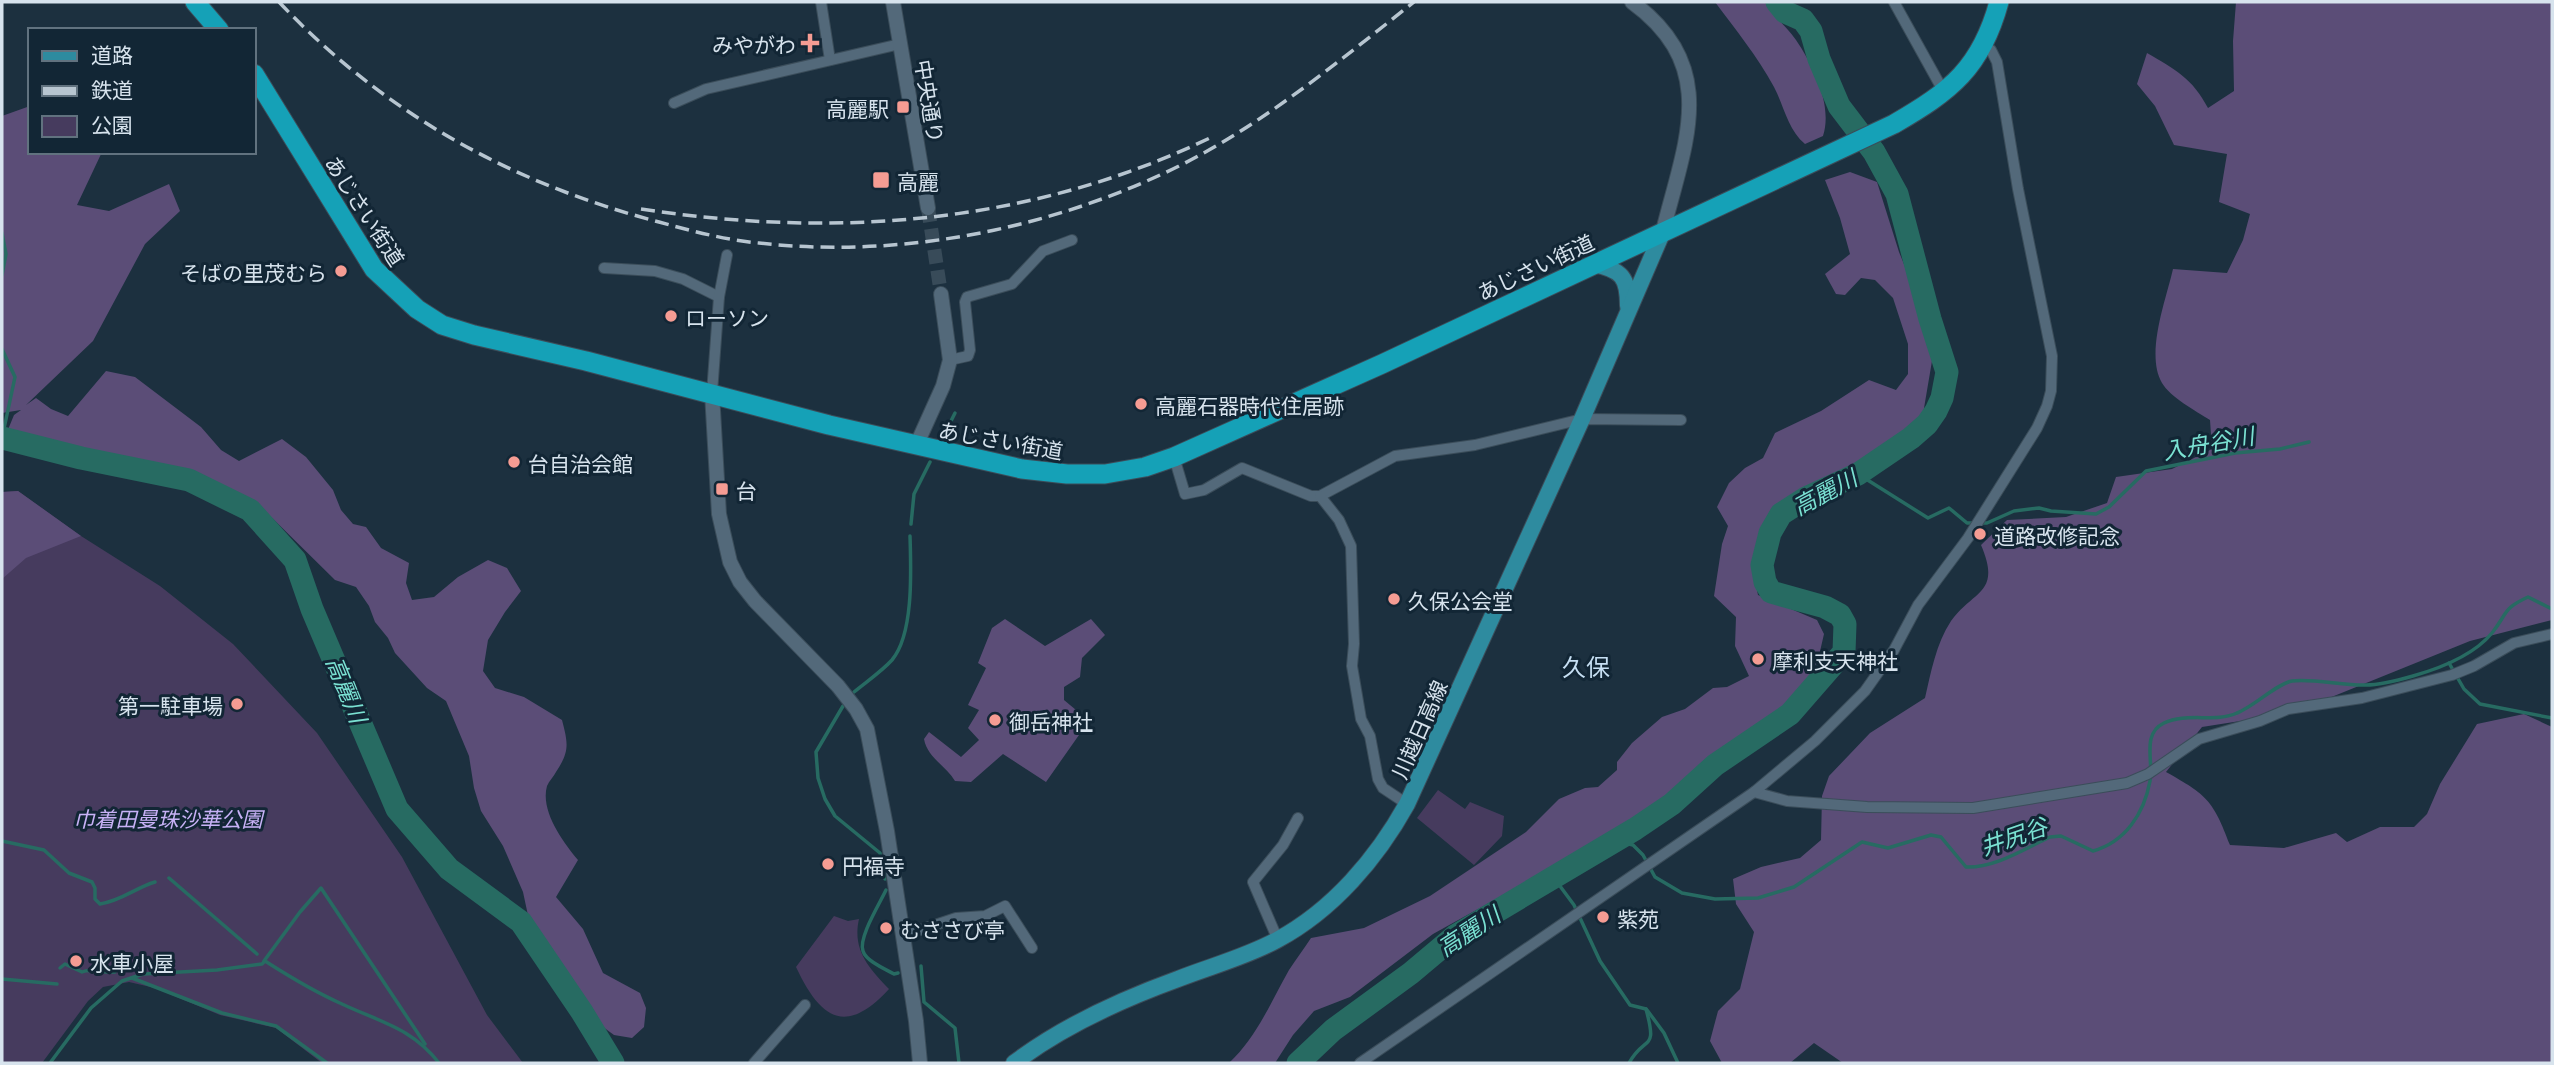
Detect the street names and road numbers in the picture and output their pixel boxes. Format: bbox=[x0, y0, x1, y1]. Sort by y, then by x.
street label: 中央通り bbox=[909, 57, 953, 145]
street label: あじさい街道 bbox=[319, 149, 413, 271]
street label: あじさい街道 bbox=[1471, 225, 1599, 307]
street label: あじさい街道 bbox=[936, 413, 1066, 465]
street label: 川越日高線 bbox=[1382, 675, 1454, 783]

